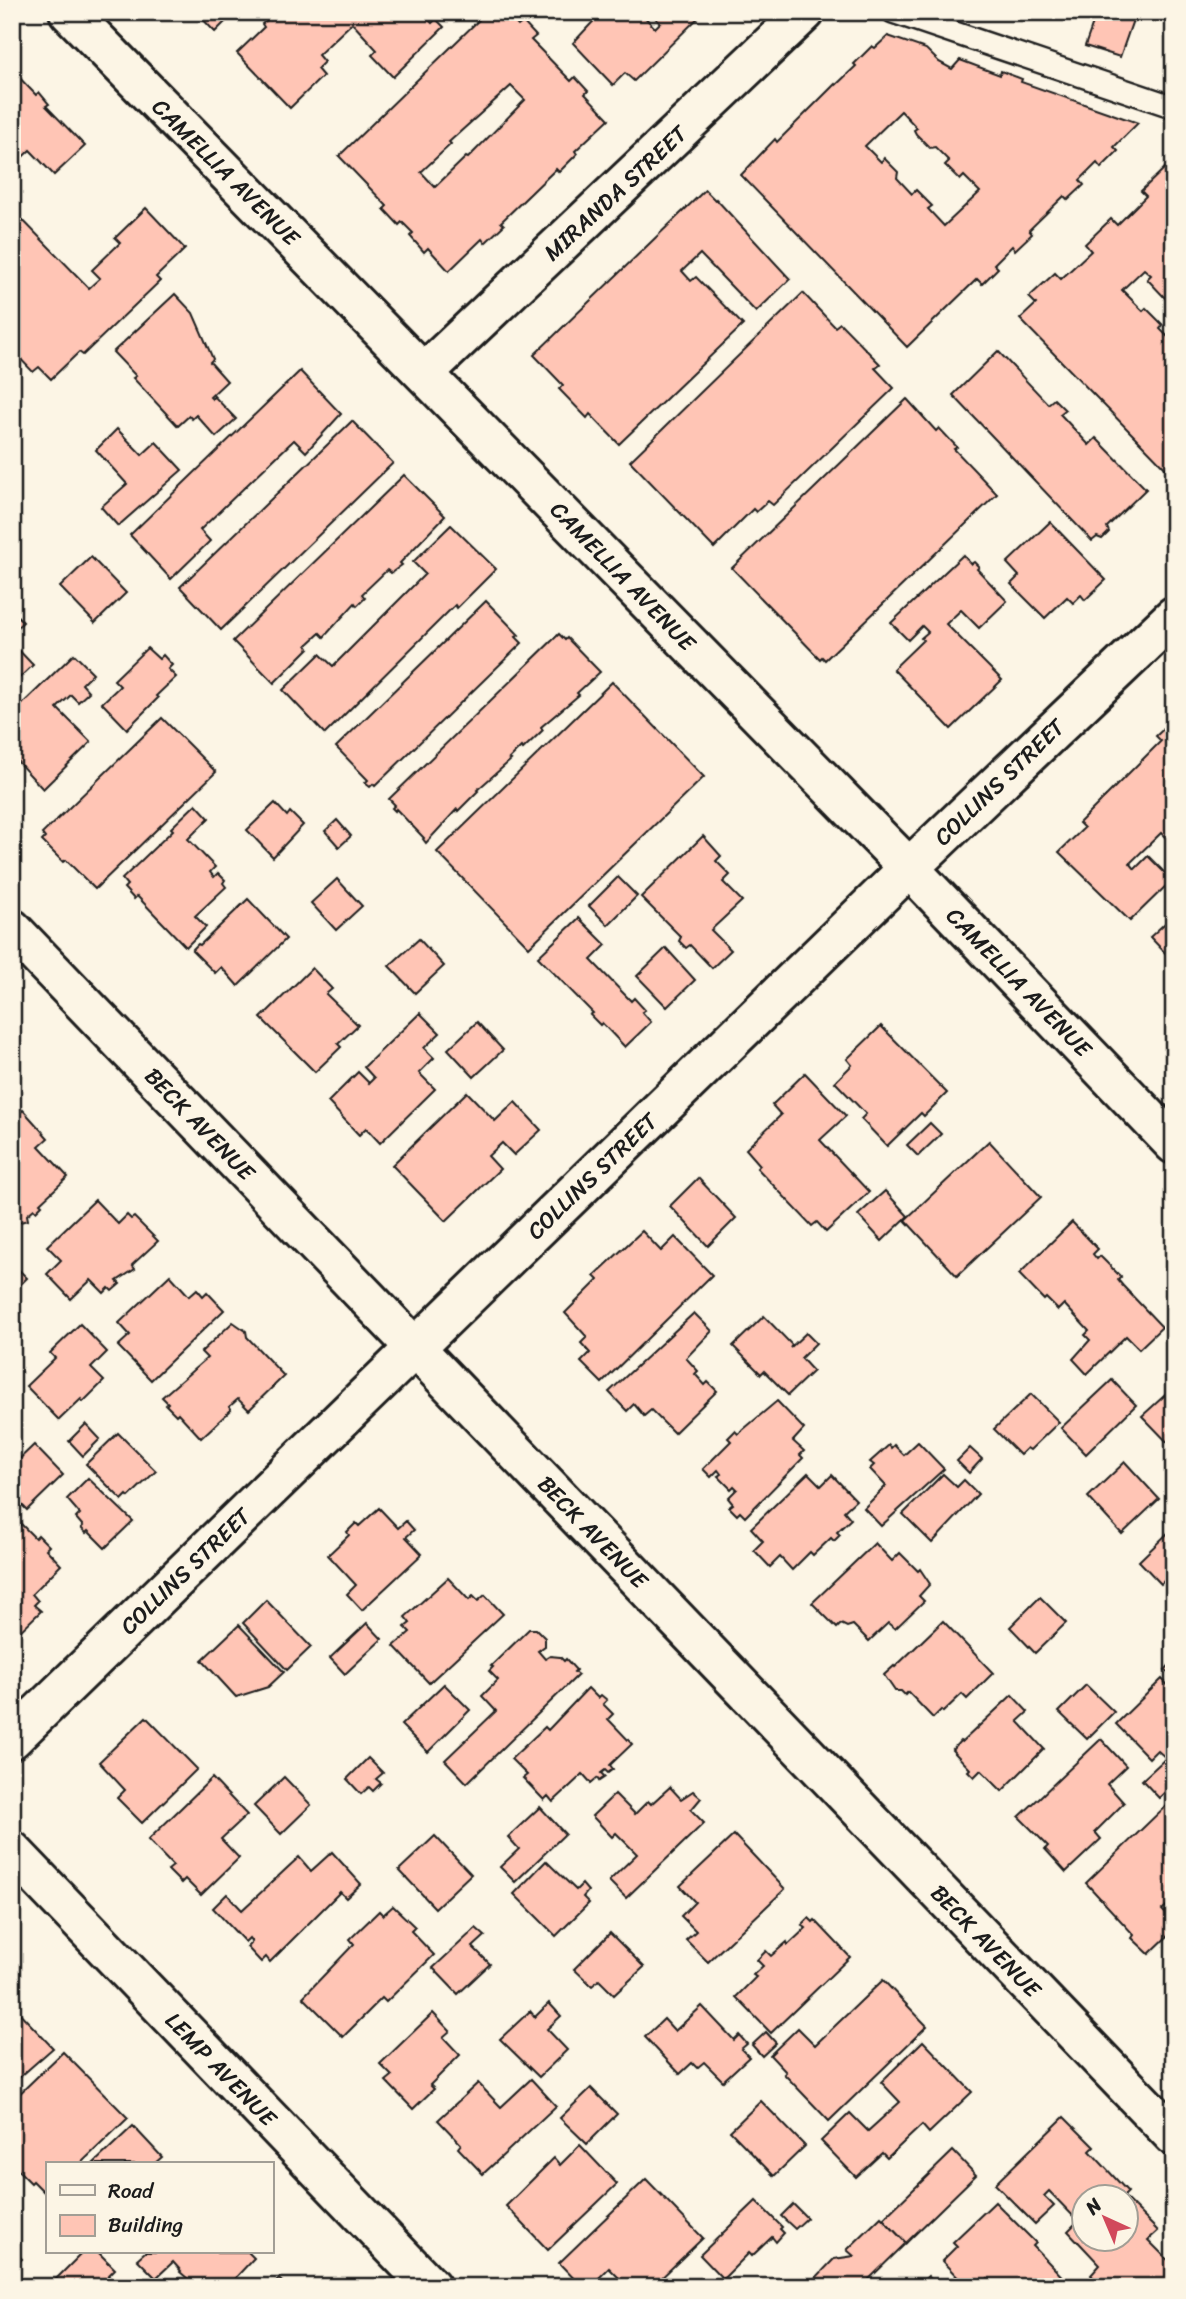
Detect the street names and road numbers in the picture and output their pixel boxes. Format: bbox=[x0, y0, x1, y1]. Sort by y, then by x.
street label: CAMELLIA AVENUE bbox=[142, 88, 311, 257]
street label: MIRANDA STREET bbox=[534, 114, 698, 272]
street label: CAMELLIA AVENUE bbox=[540, 491, 707, 662]
street label: COLLINS STREET bbox=[924, 707, 1076, 856]
street label: CAMELLIA AVENUE bbox=[936, 897, 1103, 1068]
street label: BECK AVENUE bbox=[134, 1058, 266, 1192]
street label: COLLINS STREET bbox=[517, 1101, 669, 1250]
street label: BECK AVENUE bbox=[527, 1466, 659, 1600]
street label: COLLINS STREET bbox=[110, 1496, 262, 1645]
street label: BECK AVENUE bbox=[920, 1875, 1052, 2009]
street label: LEMP AVENUE bbox=[155, 2002, 288, 2138]

